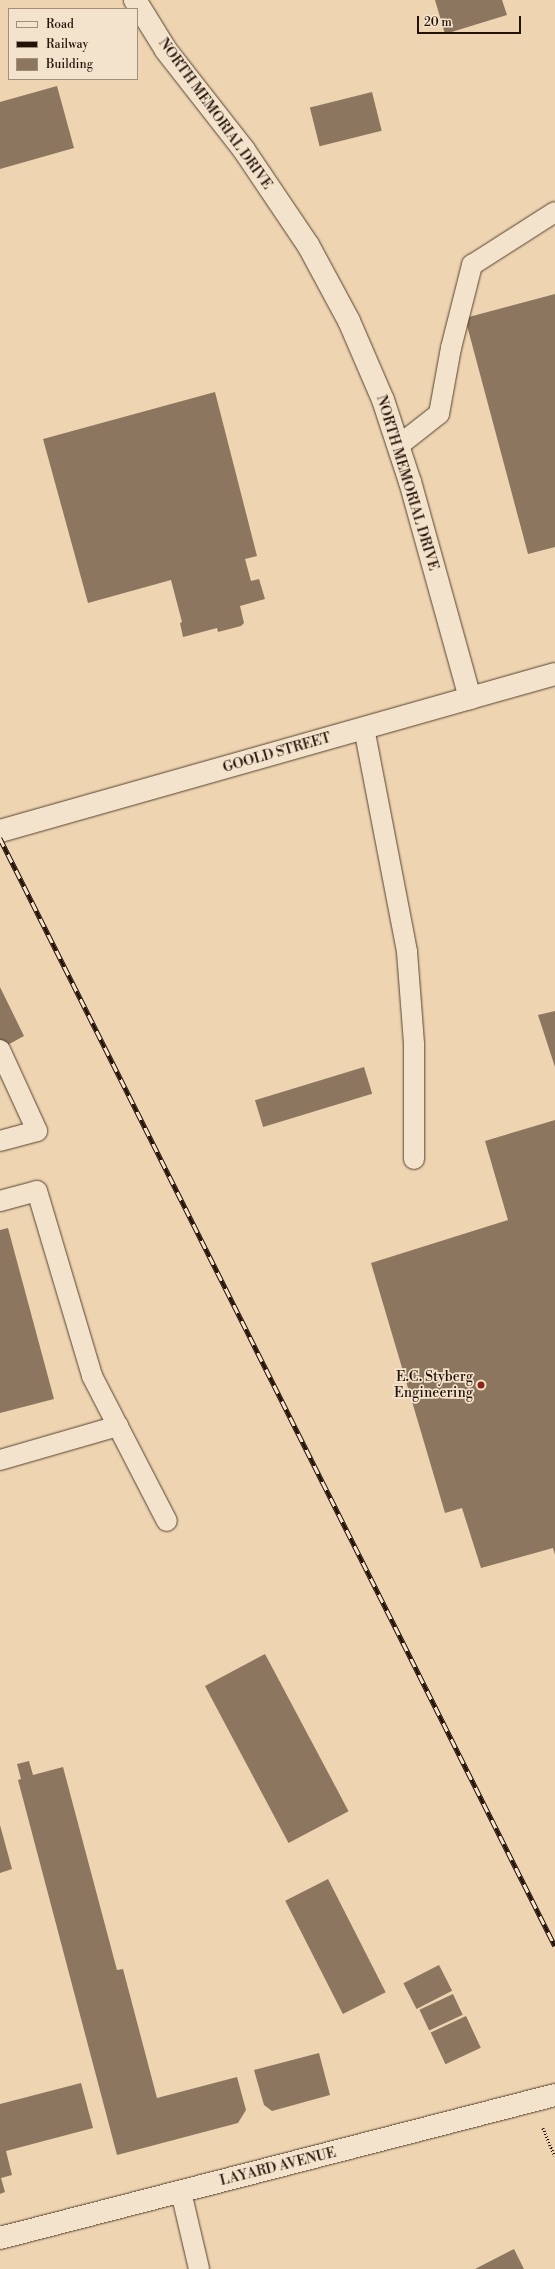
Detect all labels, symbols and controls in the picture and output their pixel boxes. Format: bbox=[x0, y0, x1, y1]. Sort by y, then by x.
legend bbox=[8, 8, 138, 80]
scale bar bbox=[419, 8, 523, 34]
text: 20 m bbox=[424, 15, 452, 30]
text: Road bbox=[46, 17, 74, 32]
street label: NORTH MEMORIAL DRIVE bbox=[155, 35, 275, 193]
text: Railway bbox=[46, 37, 88, 52]
text: Building bbox=[46, 57, 93, 72]
street label: NORTH MEMORIAL DRIVE bbox=[372, 393, 442, 573]
street label: GOOLD STREET bbox=[221, 730, 333, 776]
place label: E.C. Styberg Engineering bbox=[394, 1369, 473, 1402]
marker: E.C. Styberg Engineering bbox=[476, 1380, 486, 1390]
street label: LAYARD AVENUE bbox=[218, 2144, 338, 2190]

